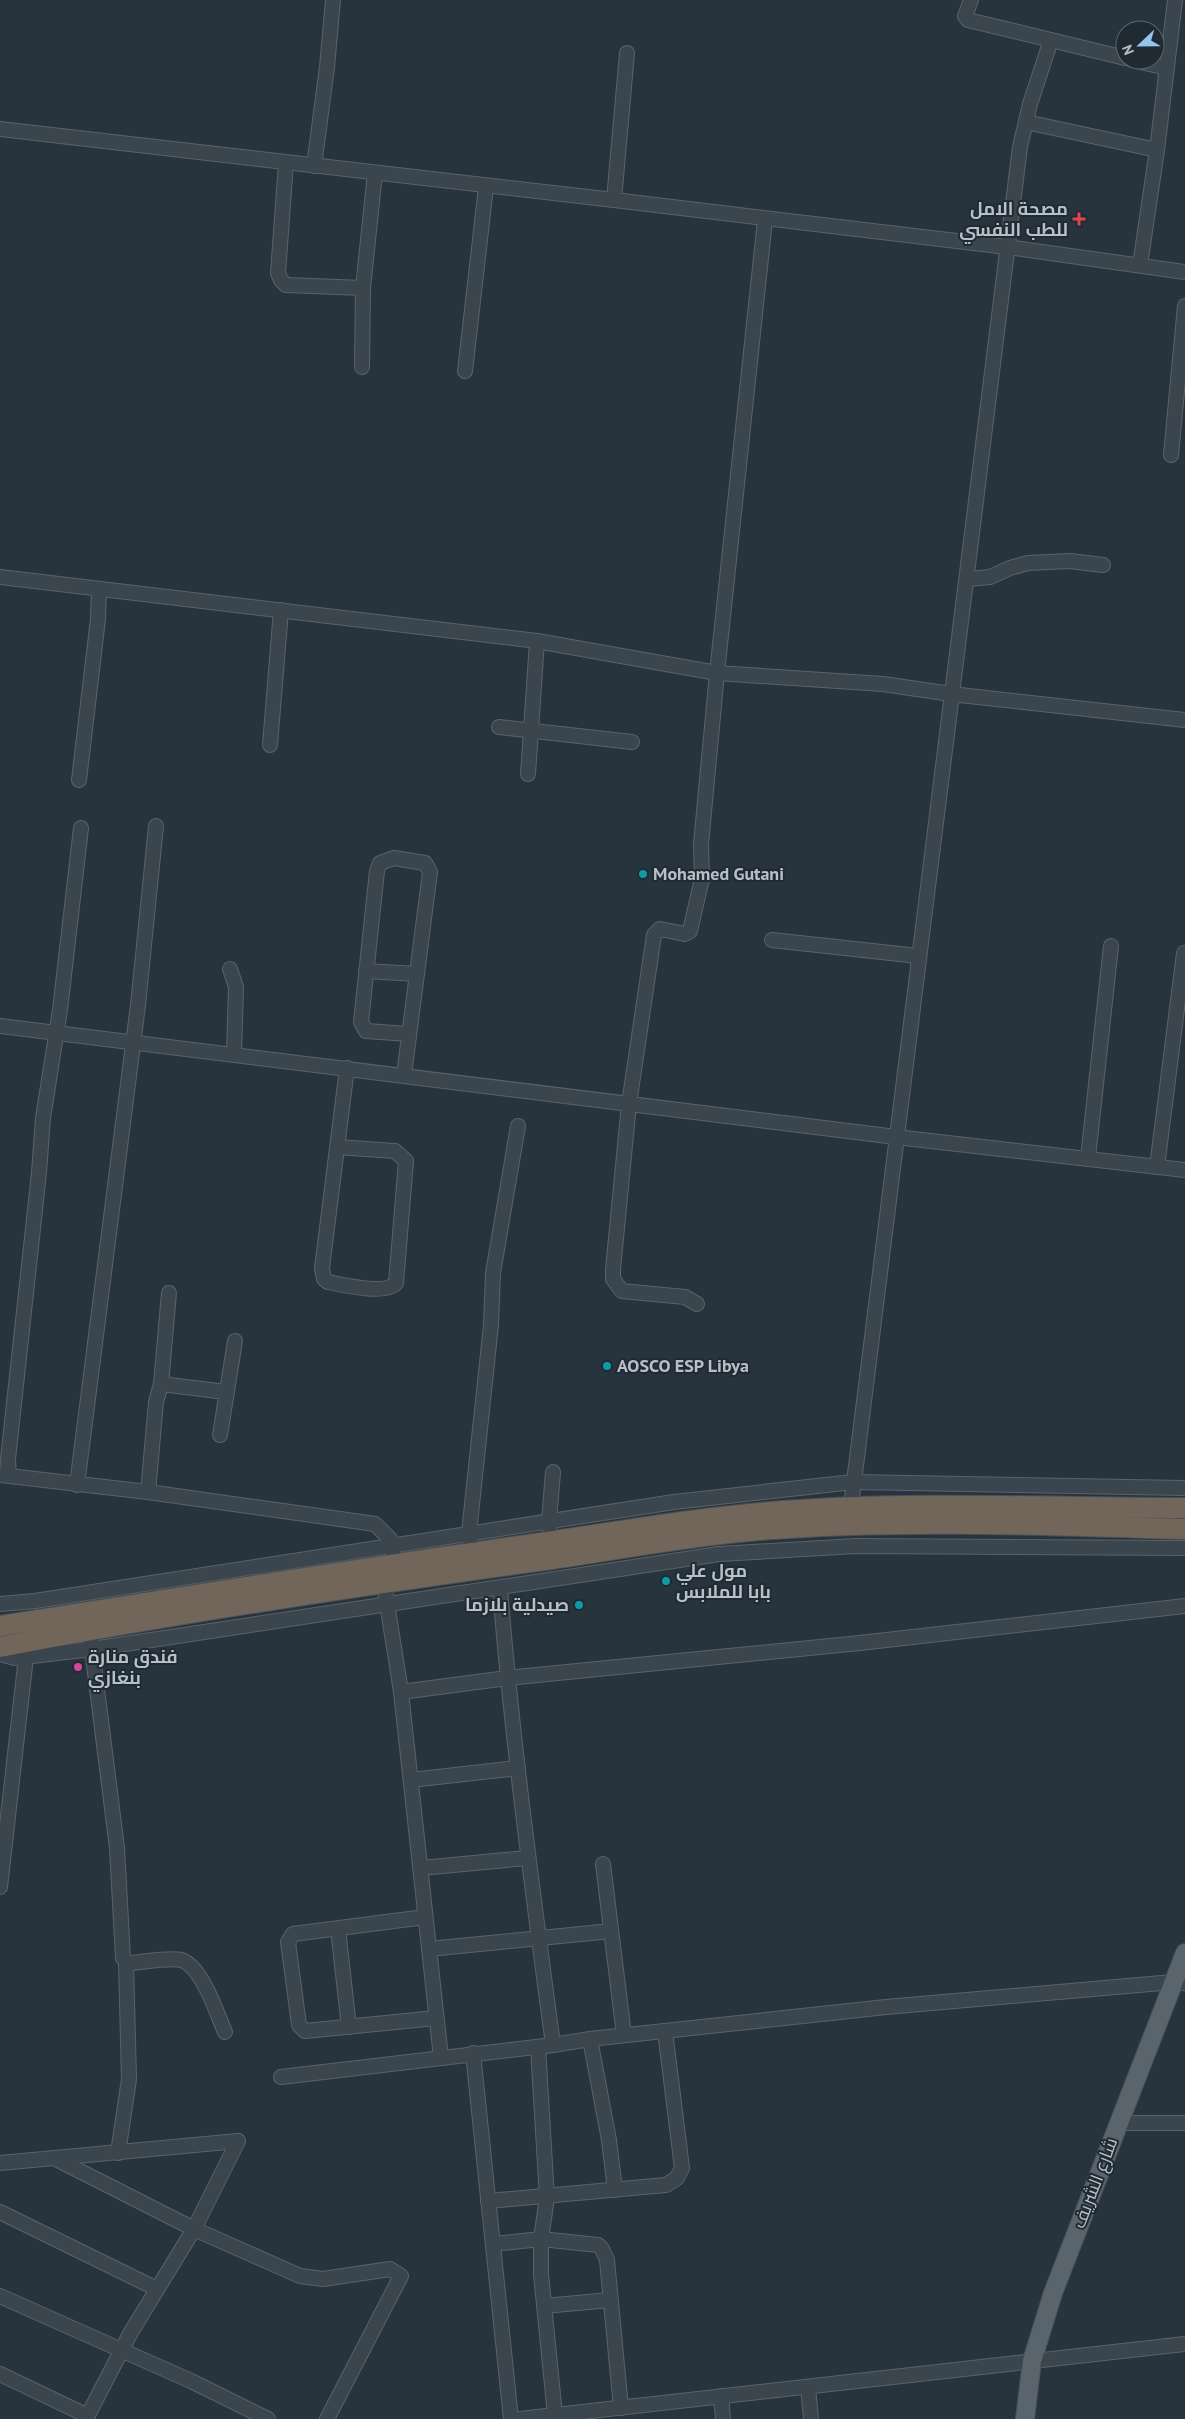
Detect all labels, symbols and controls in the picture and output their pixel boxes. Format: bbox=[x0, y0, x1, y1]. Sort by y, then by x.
north arrow bbox=[1115, 20, 1165, 70]
text: N bbox=[1118, 42, 1138, 58]
place label: مصحة الامل للطب النفسي bbox=[959, 197, 1068, 244]
marker: مصحة الامل للطب النفسي bbox=[1072, 212, 1086, 226]
place label: Mohamed Gutani bbox=[653, 862, 784, 885]
marker: Mohamed Gutani bbox=[637, 868, 649, 880]
place label: AOSCO ESP Libya bbox=[617, 1354, 749, 1377]
marker: AOSCO ESP Libya bbox=[601, 1360, 613, 1372]
place label: مول علي بابا للملابس bbox=[676, 1559, 771, 1603]
marker: مول علي بابا للملابس bbox=[660, 1575, 672, 1587]
place label: صيدلية بلازما bbox=[465, 1593, 569, 1616]
marker: صيدلية بلازما bbox=[573, 1599, 585, 1611]
place label: فندق منارة بنغازي bbox=[88, 1645, 178, 1692]
marker: فندق منارة بنغازي bbox=[72, 1661, 84, 1673]
street label: شارع الشريف bbox=[1067, 2134, 1123, 2232]

